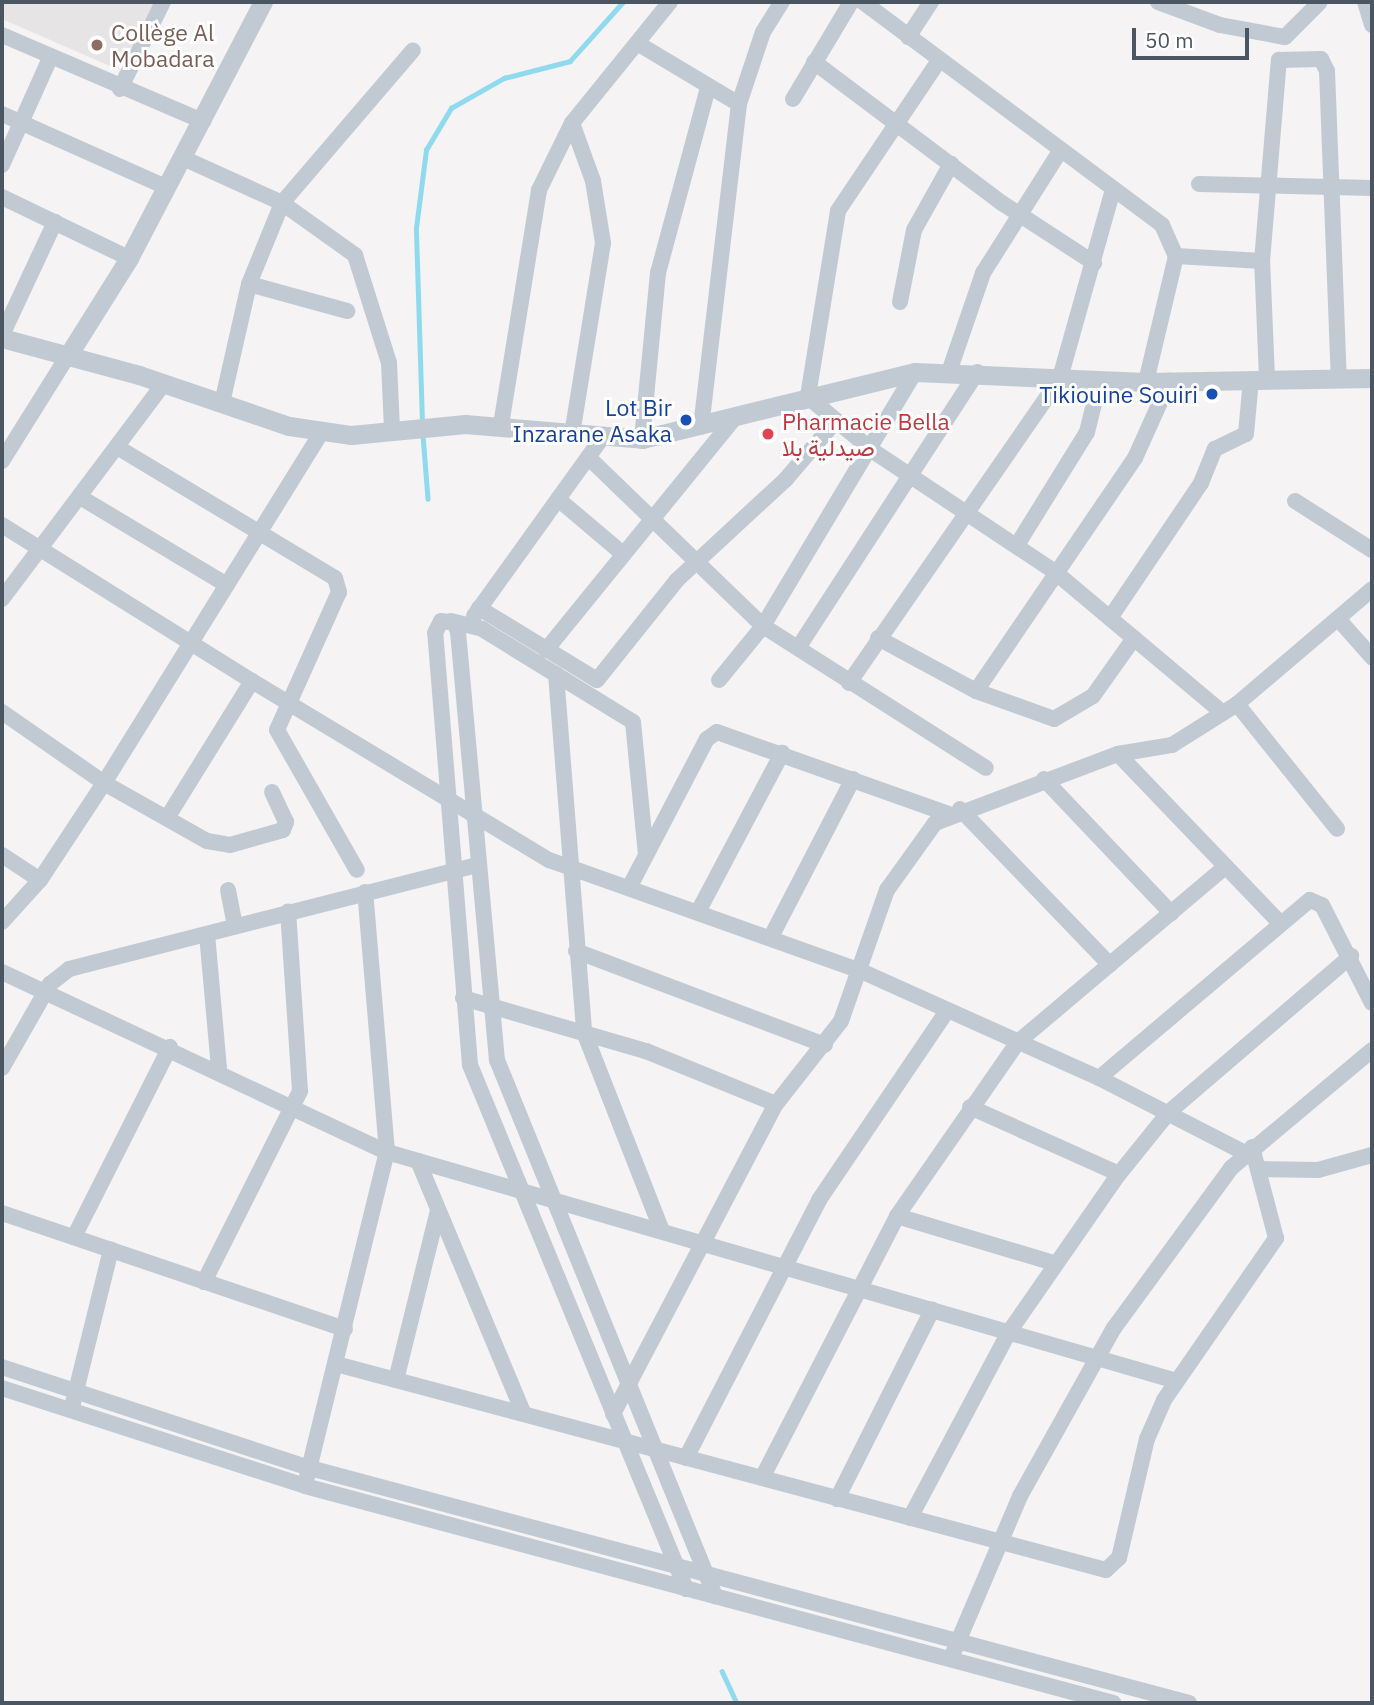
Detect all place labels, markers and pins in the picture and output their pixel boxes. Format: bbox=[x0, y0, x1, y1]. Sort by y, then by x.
place label: Collège Al Mobadara bbox=[111, 18, 214, 72]
marker: Collège Al Mobadara bbox=[89, 37, 105, 53]
place label: Tikiouine Souiri bbox=[1039, 380, 1198, 408]
marker: Tikiouine Souiri bbox=[1204, 386, 1220, 402]
place label: Lot Bir Inzarane Asaka bbox=[513, 393, 672, 447]
place label: Pharmacie Bella صيدلية بلا bbox=[782, 407, 950, 461]
marker: Lot Bir Inzarane Asaka bbox=[678, 412, 694, 428]
marker: Pharmacie Bella صيدلية بلا bbox=[760, 426, 776, 442]

